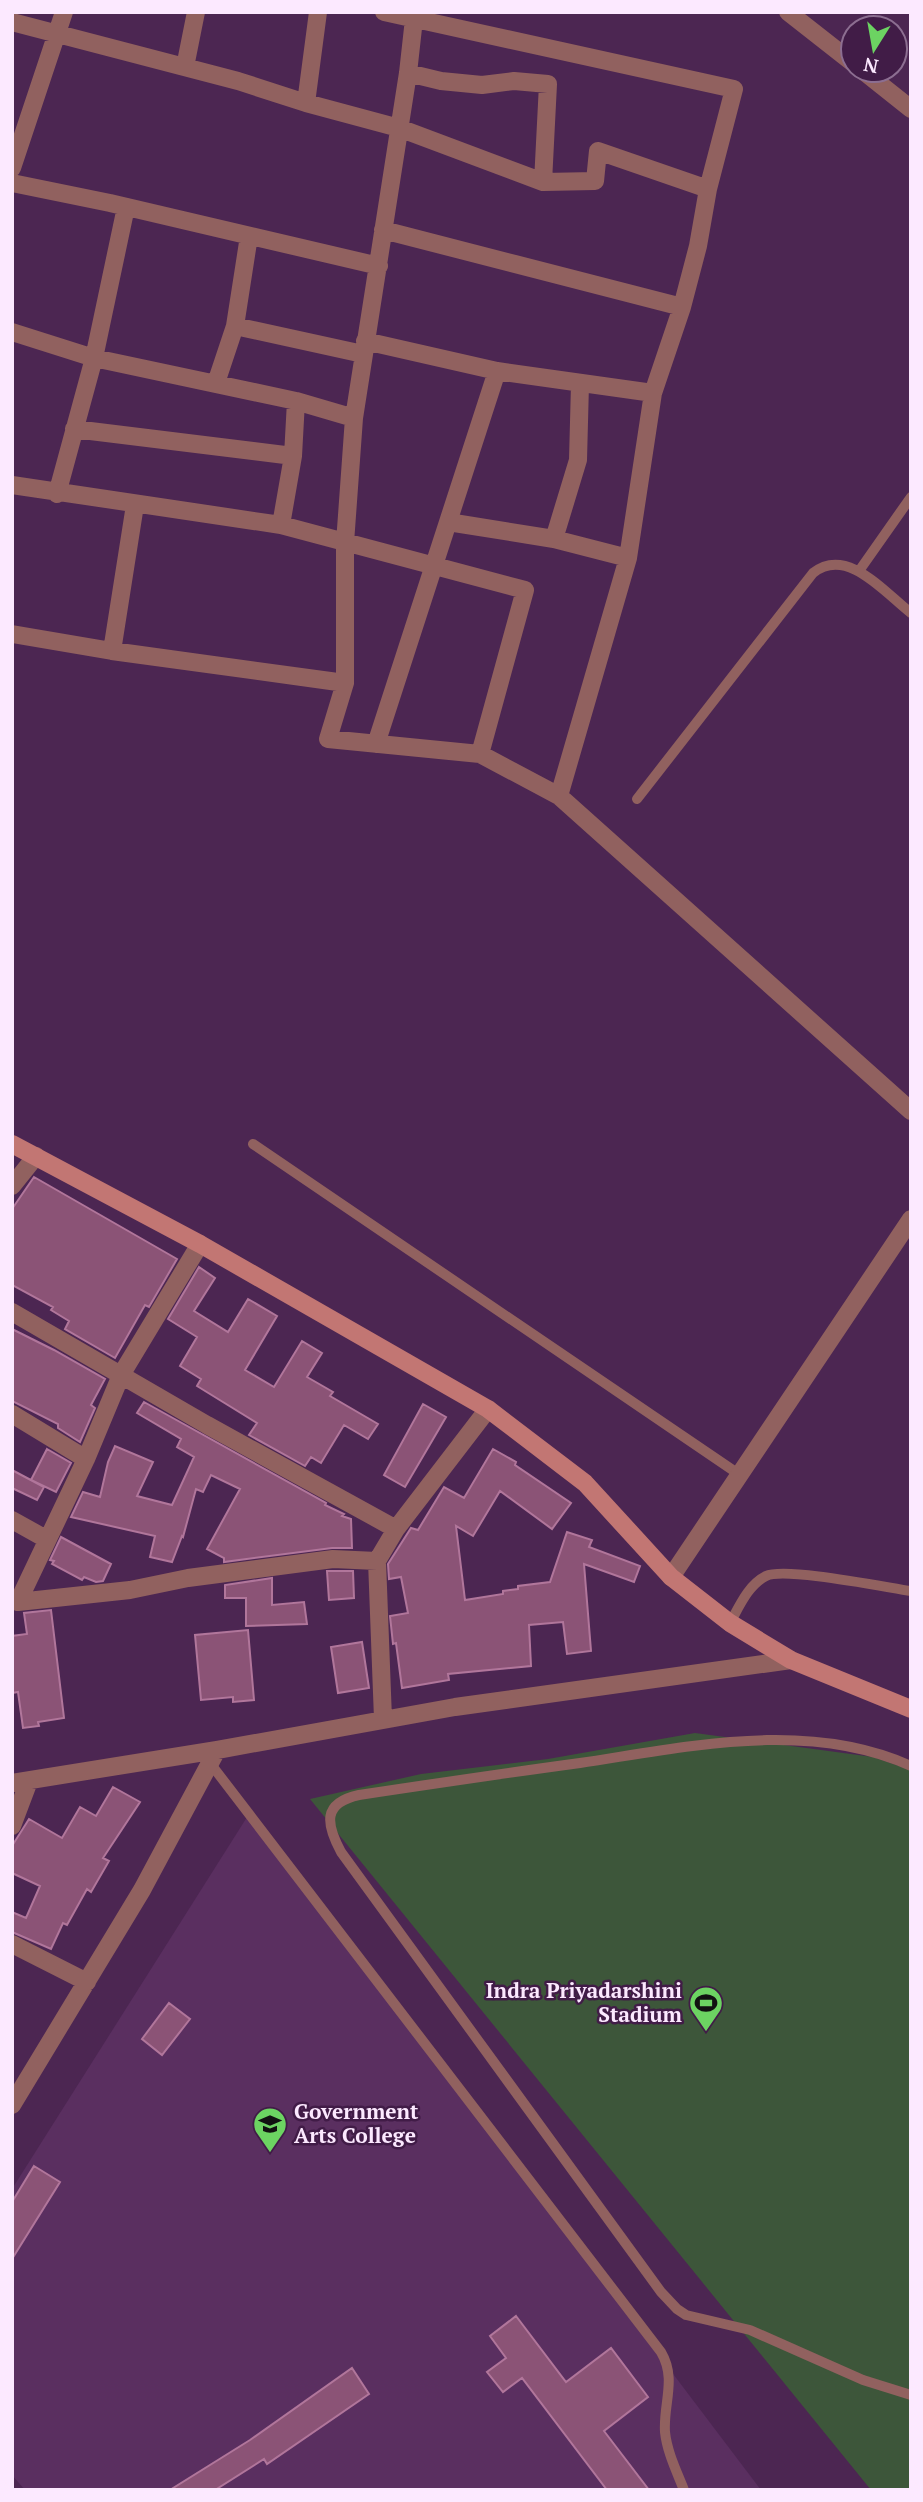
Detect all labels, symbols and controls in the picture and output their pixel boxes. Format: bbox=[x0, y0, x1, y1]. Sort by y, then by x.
north arrow bbox=[839, 14, 909, 84]
text: N bbox=[861, 52, 880, 80]
place label: Indra Priyadarshini Stadium bbox=[486, 1976, 683, 2028]
sports icon: Indra Priyadarshini Stadium bbox=[687, 1984, 725, 2033]
place label: Government Arts College bbox=[294, 2097, 419, 2149]
school or university icon: Government Arts College bbox=[251, 2105, 289, 2154]

